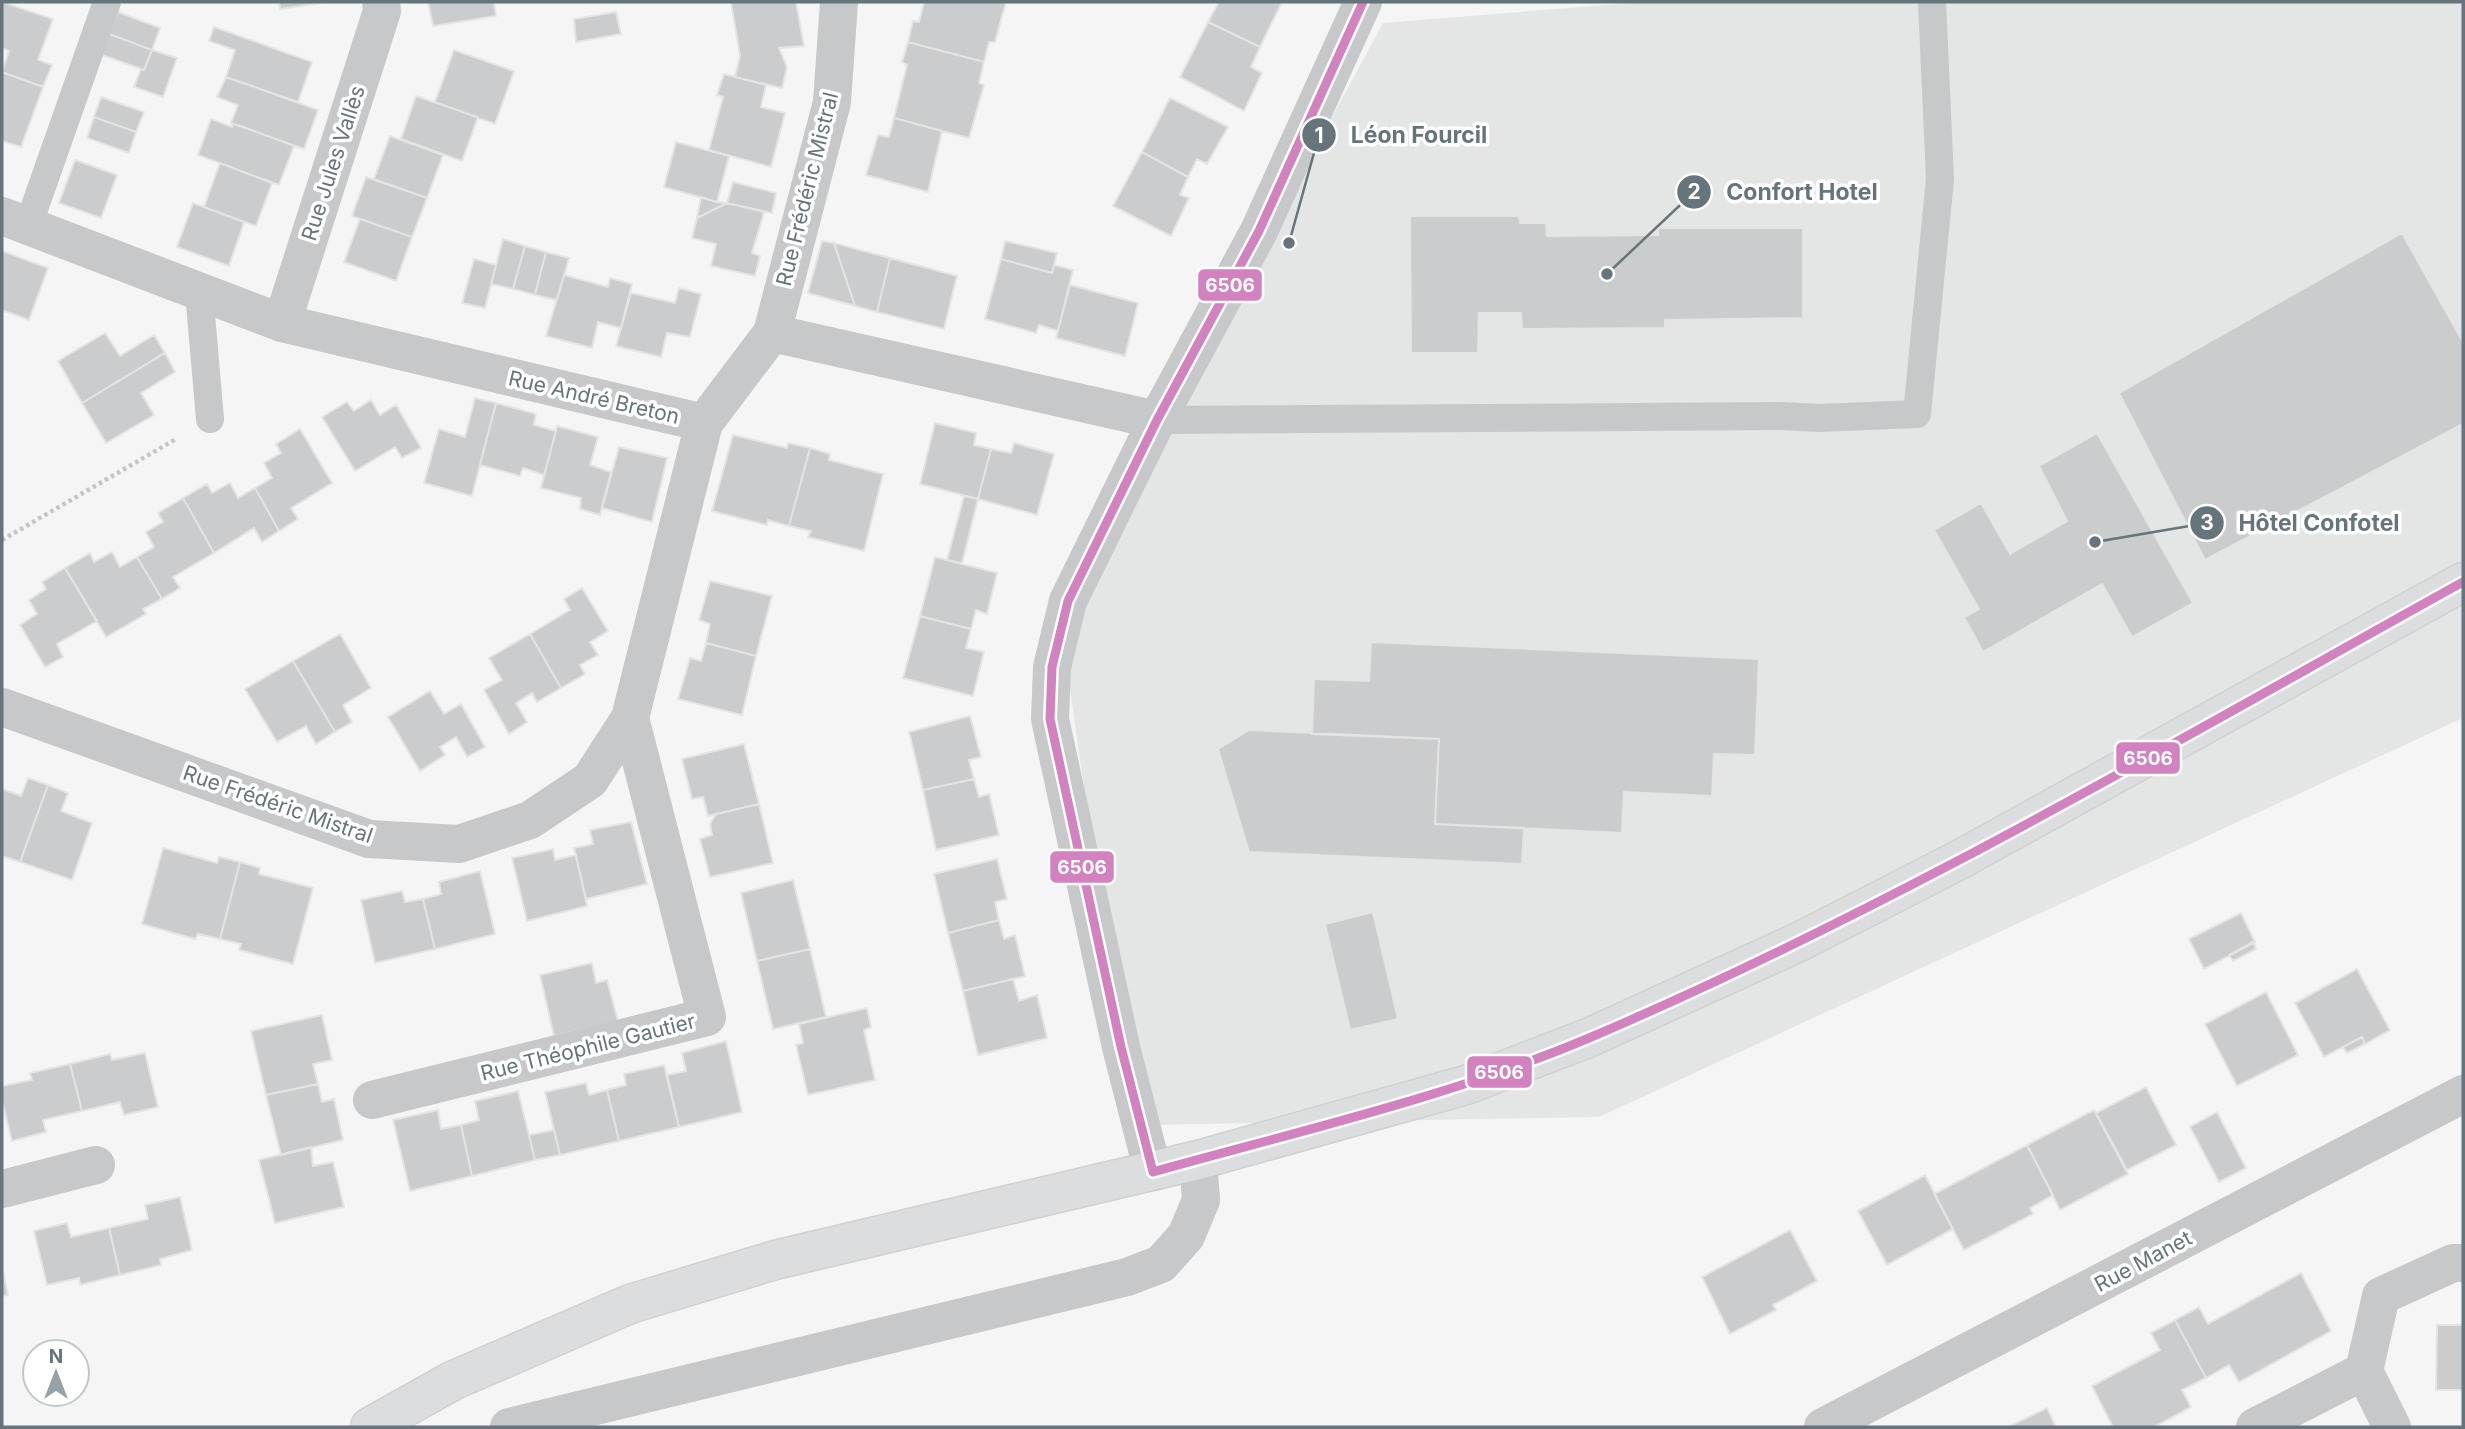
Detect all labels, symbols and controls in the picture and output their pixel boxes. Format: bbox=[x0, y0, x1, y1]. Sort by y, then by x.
street label: Rue Jules Vallès bbox=[296, 82, 370, 244]
street label: Rue Frédéric Mistral bbox=[771, 90, 843, 288]
callout: Léon Fourcil bbox=[1302, 113, 1501, 157]
text: Léon Fourcil bbox=[1351, 121, 1487, 149]
text: 1 bbox=[1314, 123, 1324, 148]
callout: Confort Hotel bbox=[1677, 170, 1891, 214]
text: Confort Hotel bbox=[1726, 178, 1878, 206]
text: 2 bbox=[1687, 179, 1701, 204]
line badge: 6506 bbox=[1197, 268, 1263, 302]
text: 6506 bbox=[1205, 274, 1255, 297]
street label: Rue André Breton bbox=[506, 365, 682, 429]
callout: Hôtel Confotel bbox=[2190, 501, 2414, 545]
text: Hôtel Confotel bbox=[2238, 509, 2400, 537]
text: 3 bbox=[2200, 510, 2214, 535]
line badge: 6506 bbox=[2115, 741, 2181, 775]
text: 6506 bbox=[2123, 747, 2173, 770]
street label: Rue Frédéric Mistral bbox=[180, 760, 376, 848]
line badge: 6506 bbox=[1049, 850, 1115, 884]
text: 6506 bbox=[1057, 856, 1107, 879]
street label: Rue Théophile Gautier bbox=[478, 1008, 698, 1086]
line badge: 6506 bbox=[1466, 1055, 1533, 1089]
text: 6506 bbox=[1474, 1061, 1524, 1084]
street label: Rue Manet bbox=[2090, 1225, 2196, 1297]
north arrow bbox=[21, 1338, 91, 1408]
text: N bbox=[49, 1345, 63, 1368]

